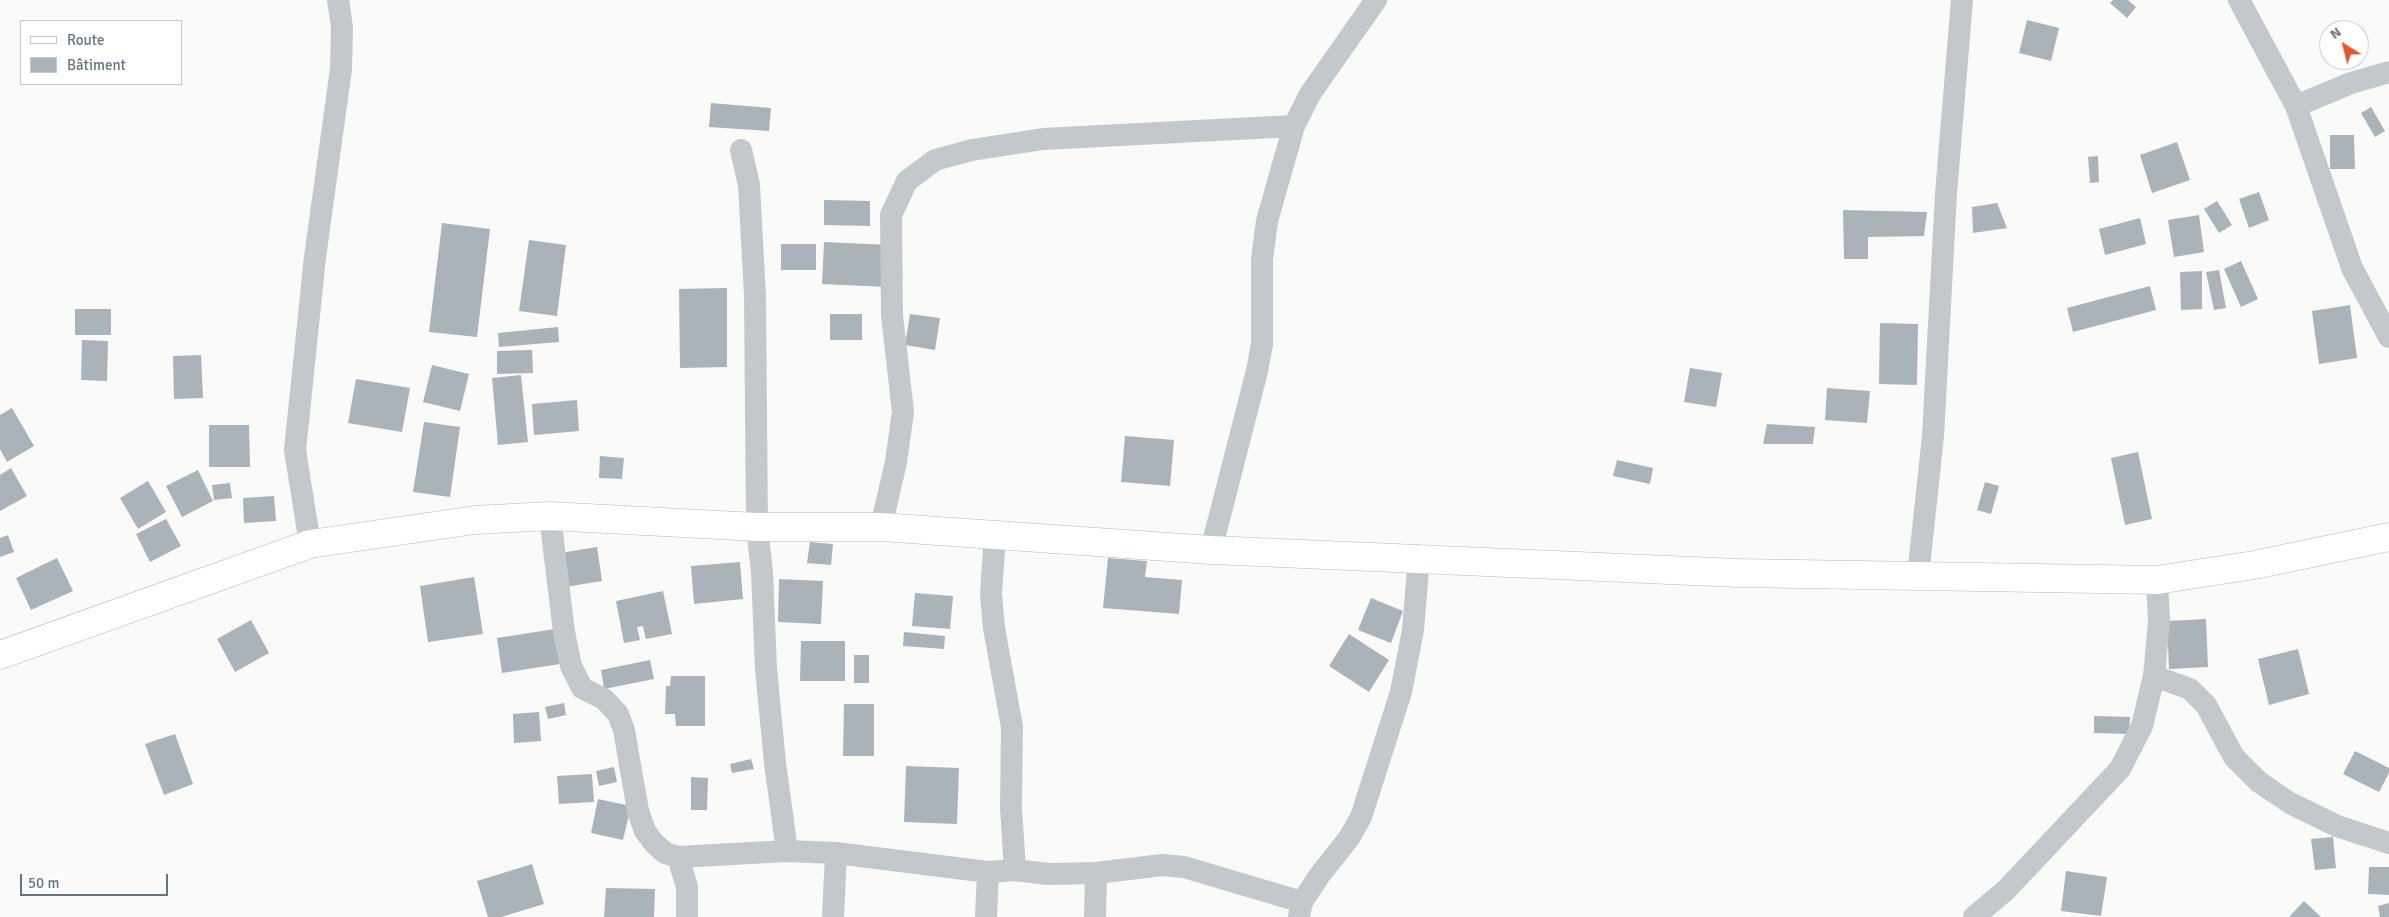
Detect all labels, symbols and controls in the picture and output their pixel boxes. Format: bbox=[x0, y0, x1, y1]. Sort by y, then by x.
legend bbox=[20, 20, 182, 85]
north arrow bbox=[2319, 20, 2369, 70]
text: N bbox=[2327, 24, 2344, 43]
text: Route bbox=[67, 31, 104, 49]
text: Bâtiment bbox=[67, 56, 126, 74]
scale bar bbox=[22, 864, 170, 896]
text: 50 m bbox=[28, 874, 59, 892]

